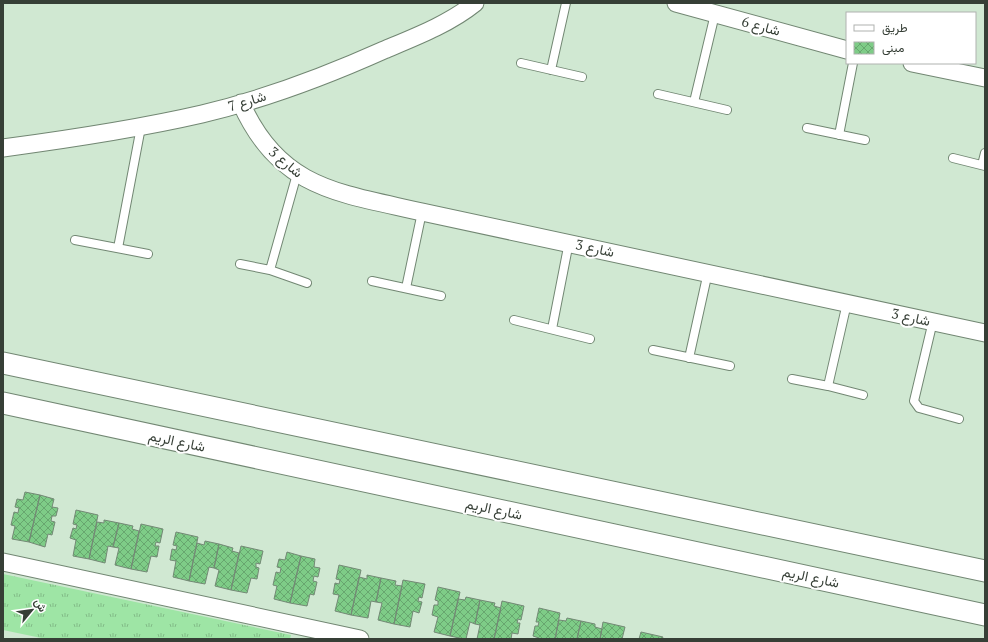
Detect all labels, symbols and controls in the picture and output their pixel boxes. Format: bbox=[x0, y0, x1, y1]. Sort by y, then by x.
street label: شارع 6 bbox=[739, 11, 782, 42]
legend bbox=[846, 12, 976, 64]
text: طريق bbox=[882, 20, 908, 36]
text: مبنى bbox=[882, 40, 904, 56]
street label: شارع 7 bbox=[225, 86, 269, 117]
street label: شارع 3 bbox=[264, 142, 307, 183]
street label: شارع 3 bbox=[574, 234, 616, 263]
street label: شارع 3 bbox=[890, 303, 932, 332]
street label: شارع الريم bbox=[147, 425, 207, 458]
street label: شارع الريم bbox=[464, 493, 524, 526]
street label: شارع الريم bbox=[781, 561, 841, 594]
north arrow bbox=[12, 590, 52, 630]
text: ش bbox=[31, 596, 50, 614]

